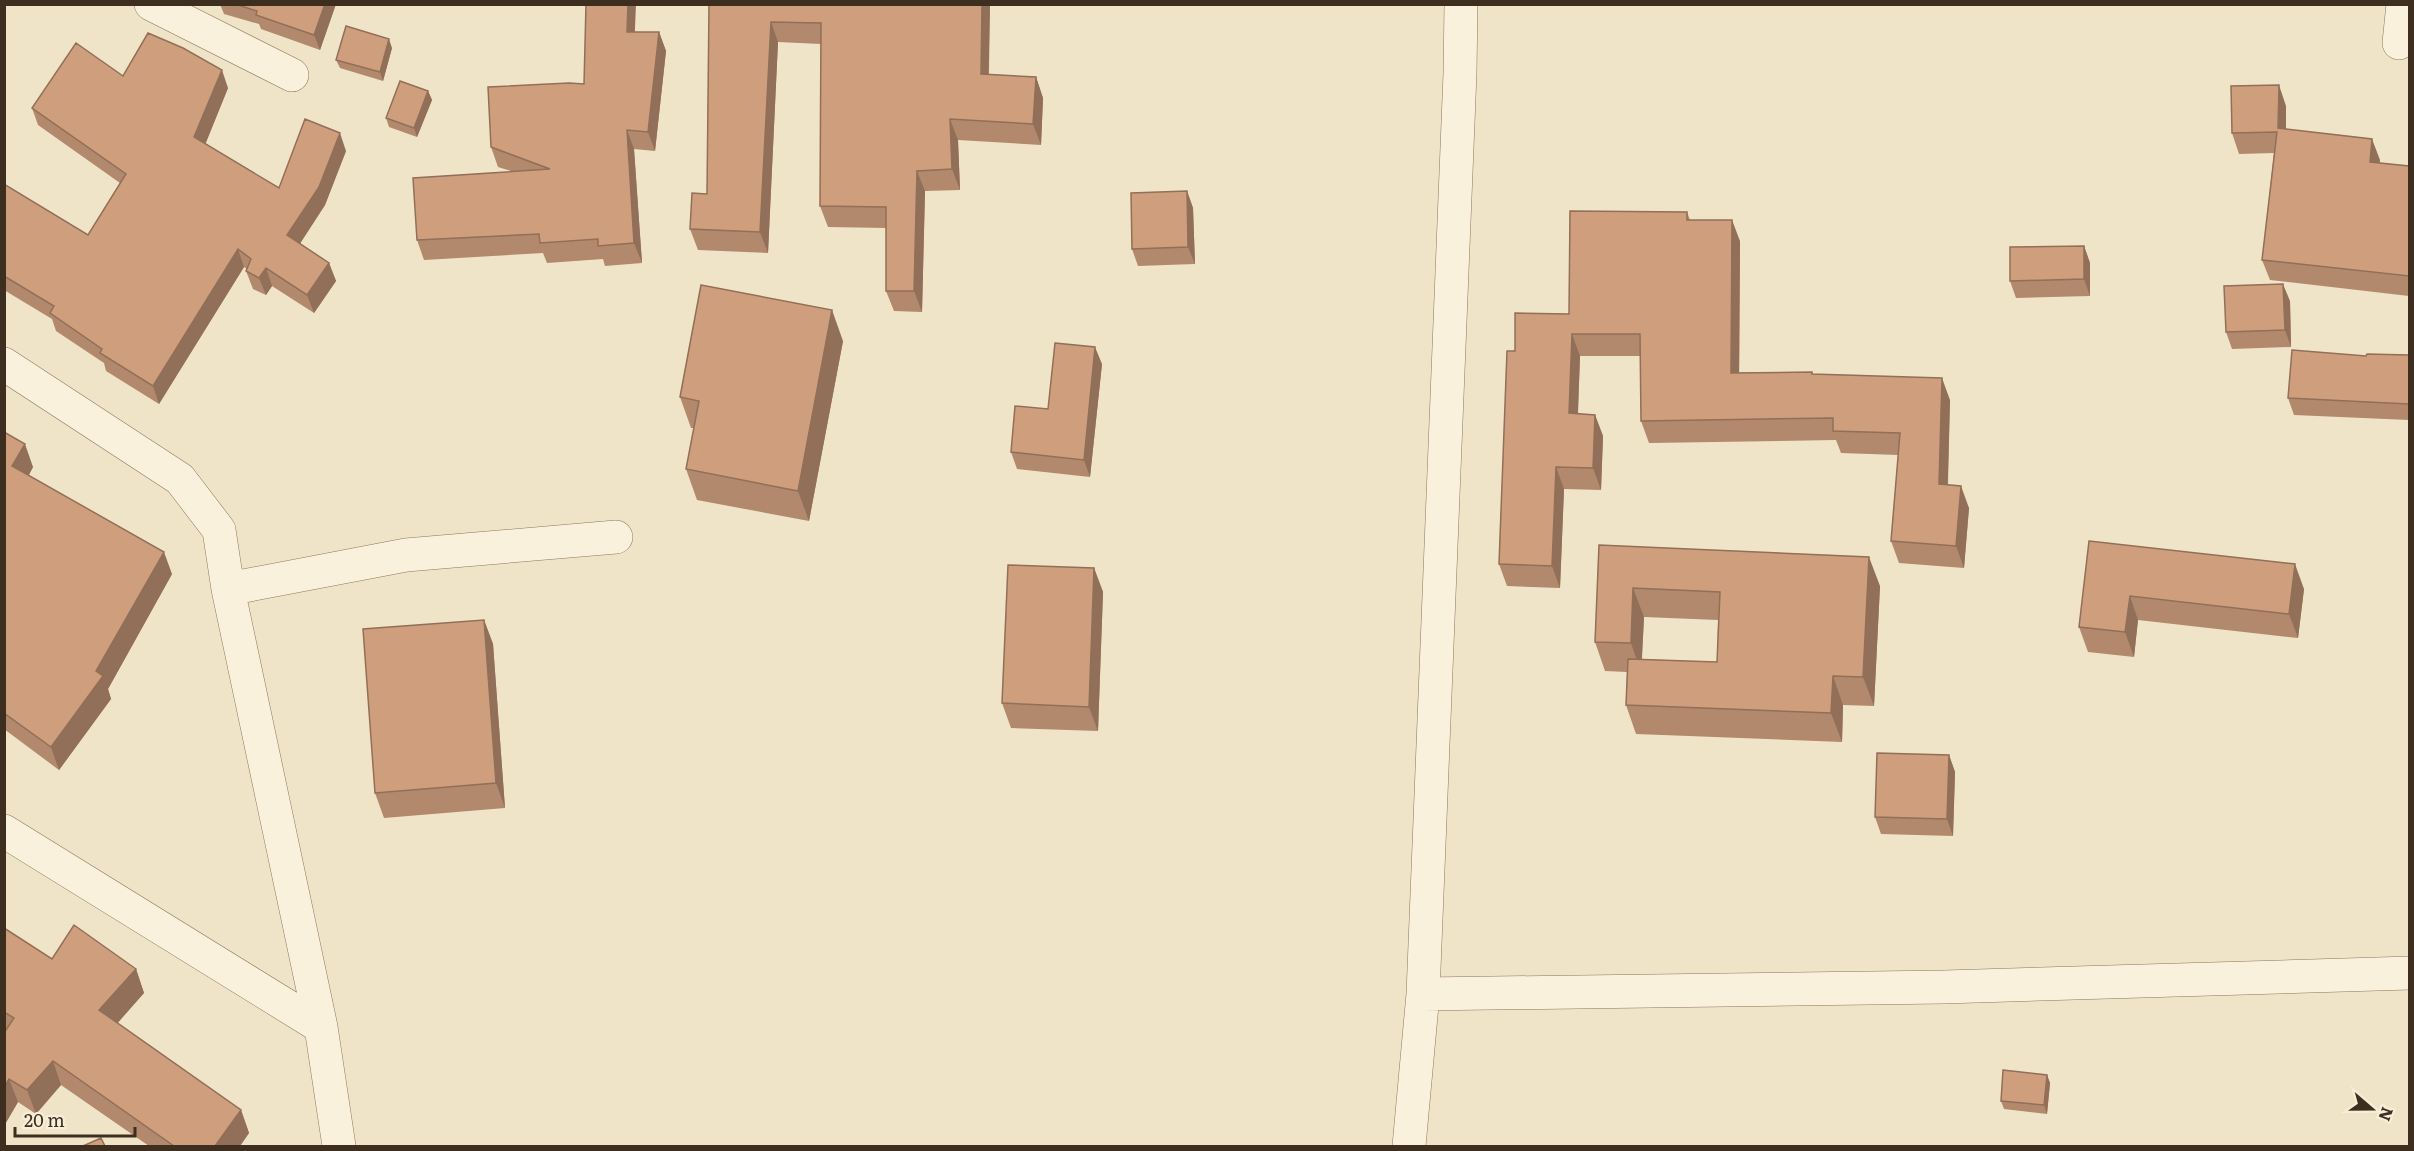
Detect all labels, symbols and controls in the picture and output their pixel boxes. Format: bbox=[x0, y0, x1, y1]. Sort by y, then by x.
north arrow bbox=[2342, 1079, 2402, 1139]
scale bar bbox=[15, 1100, 135, 1138]
text: N bbox=[2373, 1104, 2401, 1125]
text: 20 m bbox=[24, 1106, 65, 1133]

